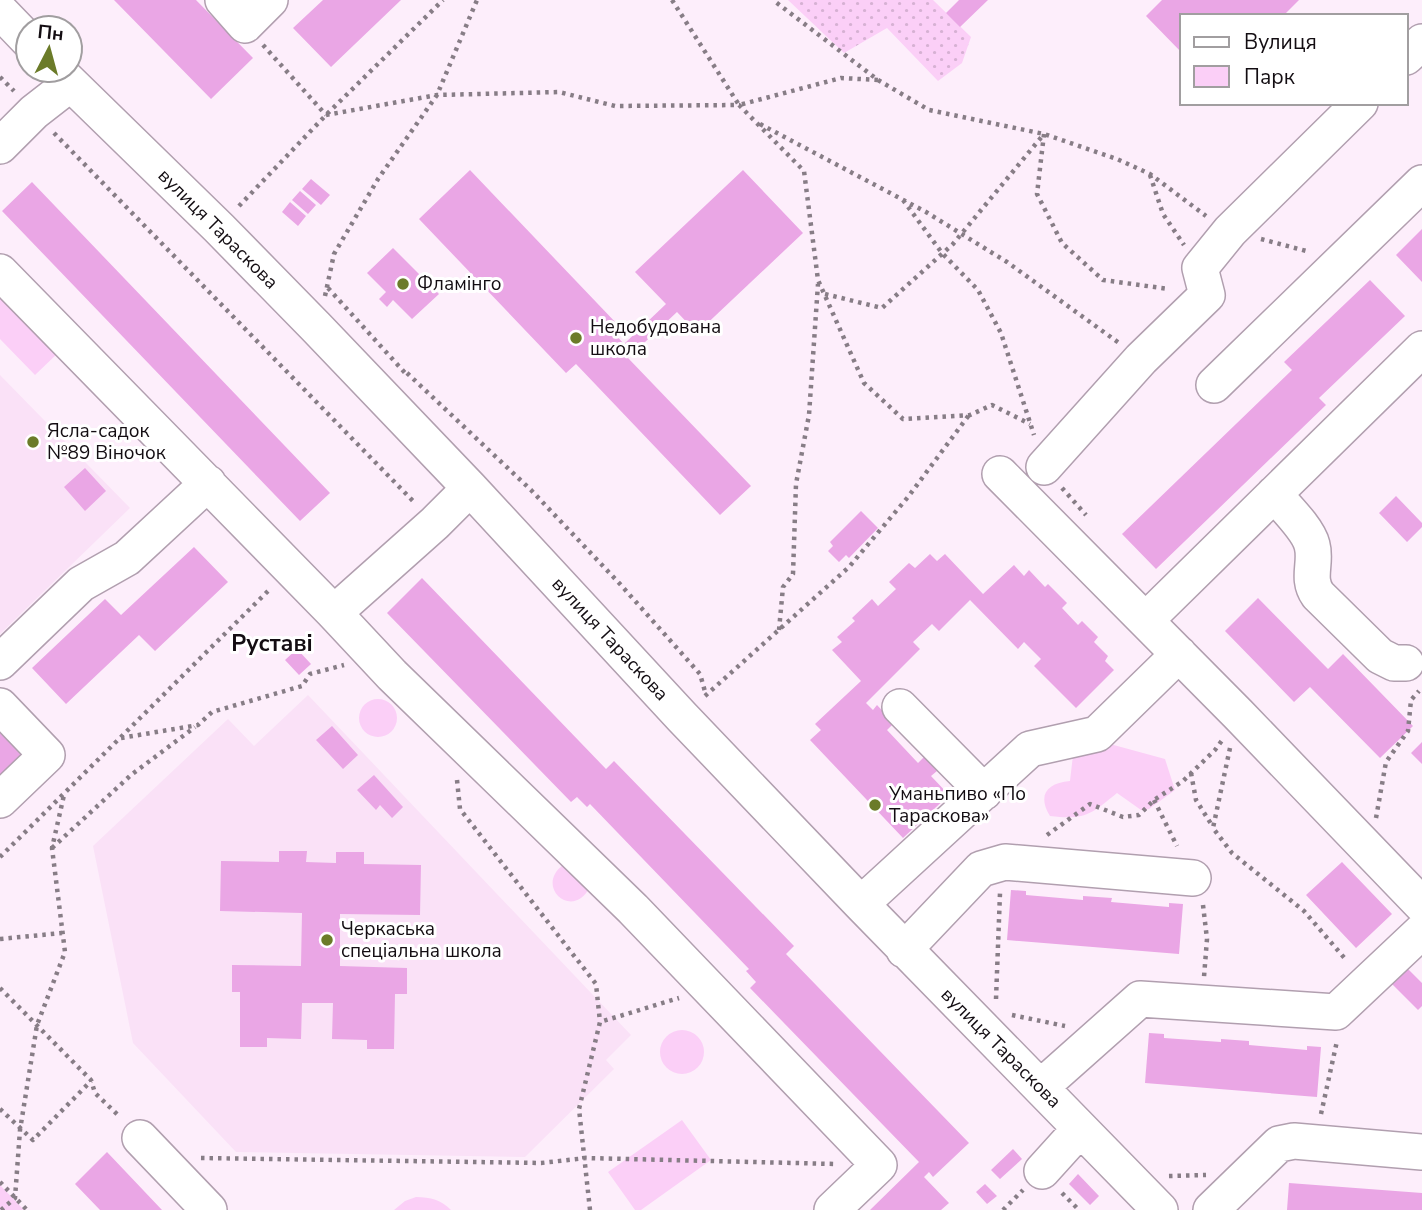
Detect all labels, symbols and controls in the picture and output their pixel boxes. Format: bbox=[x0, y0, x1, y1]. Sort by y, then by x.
north arrow bbox=[14, 14, 84, 84]
legend bbox=[1180, 14, 1408, 105]
text: Пн bbox=[36, 19, 65, 47]
text: Вулиця bbox=[1244, 28, 1317, 56]
text: Парк bbox=[1244, 63, 1296, 91]
street label: вулиця Тараскова bbox=[152, 163, 284, 295]
place label: Фламінго bbox=[417, 271, 502, 297]
marker: Фламінго bbox=[395, 276, 411, 292]
place label: Недобудована школа bbox=[590, 314, 721, 362]
marker: Недобудована школа bbox=[568, 330, 584, 346]
place label: Ясла-садок №89 Віночок bbox=[47, 418, 166, 466]
marker: Ясла-садок №89 Віночок bbox=[25, 434, 41, 450]
street label: вулиця Тараскова bbox=[546, 571, 674, 707]
district label: Руставі bbox=[231, 628, 313, 659]
place label: Уманьпиво «По Тараскова» bbox=[888, 781, 1026, 829]
marker: Уманьпиво «По Тараскова» bbox=[867, 797, 883, 813]
place label: Черкаська спеціальна школа bbox=[341, 916, 502, 964]
marker: Черкаська спеціальна школа bbox=[319, 932, 335, 948]
street label: вулиця Тараскова bbox=[935, 982, 1067, 1114]

